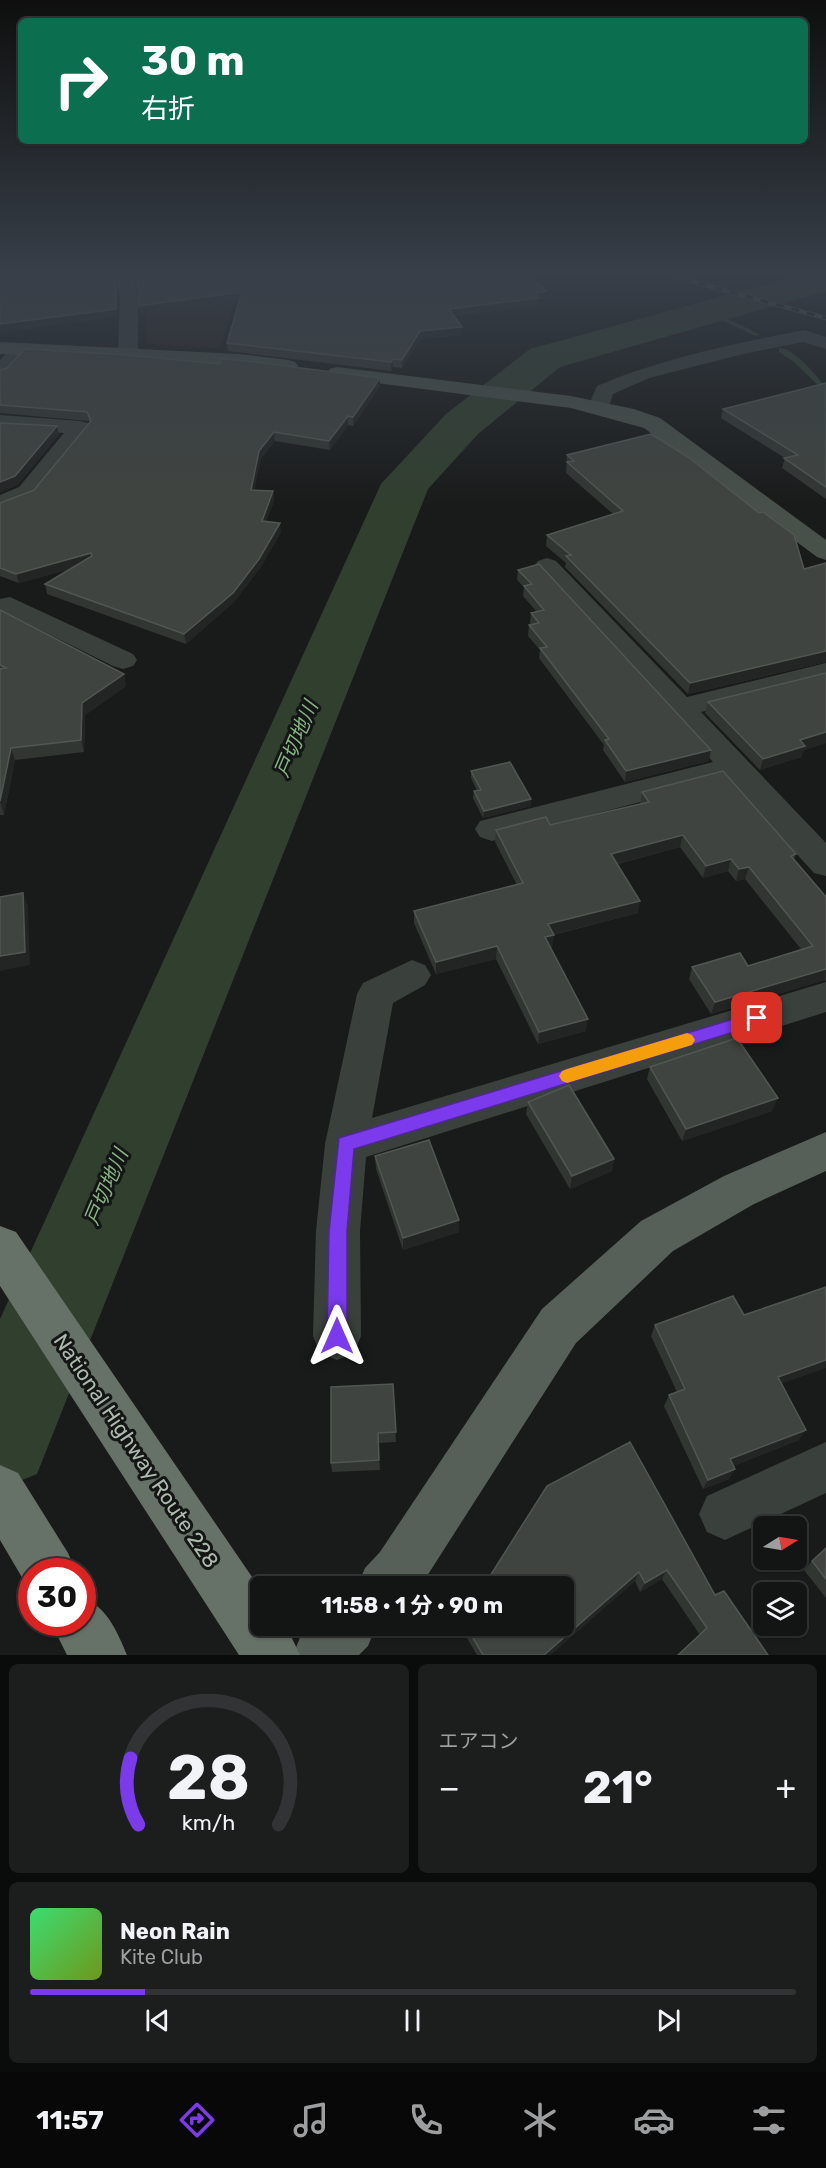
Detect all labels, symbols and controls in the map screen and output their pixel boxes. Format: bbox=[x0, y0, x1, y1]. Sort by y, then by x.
text: 30 m bbox=[141, 36, 245, 86]
icon: right bbox=[42, 42, 120, 120]
text: 右折 bbox=[141, 93, 195, 125]
water label: 戸切地川 bbox=[269, 696, 323, 781]
pin bbox=[731, 992, 782, 1043]
icon: arrive bbox=[740, 1001, 773, 1034]
water label: 戸切地川 bbox=[79, 1144, 133, 1229]
position arrow bbox=[305, 1304, 369, 1368]
street label: National Highway Route 228 bbox=[49, 1329, 224, 1572]
north arrow bbox=[753, 1516, 807, 1570]
map controls bbox=[753, 1516, 807, 1636]
speed limit sign: 30 bbox=[18, 1558, 96, 1636]
button: layers bbox=[753, 1582, 807, 1636]
text: 11:58 · 1 分 · 90 m bbox=[321, 1592, 503, 1619]
text: エアコン bbox=[439, 1729, 519, 1753]
text: 28 bbox=[167, 1741, 250, 1815]
text: 21° bbox=[583, 1761, 653, 1814]
text: − bbox=[439, 1768, 460, 1807]
text: + bbox=[775, 1768, 796, 1807]
text: km/h bbox=[182, 1811, 236, 1836]
text: Neon Rain bbox=[120, 1918, 230, 1945]
text: Kite Club bbox=[120, 1945, 203, 1969]
icon: previous bbox=[141, 2004, 174, 2037]
icon: pause bbox=[396, 2004, 429, 2037]
icon: next bbox=[652, 2004, 685, 2037]
icon: directions bbox=[176, 2099, 218, 2141]
icon: music bbox=[290, 2099, 332, 2141]
icon: phone bbox=[405, 2099, 447, 2141]
icon: climate bbox=[519, 2099, 561, 2141]
icon: car bbox=[633, 2099, 675, 2141]
icon: filters bbox=[748, 2099, 790, 2141]
text: 11:57 bbox=[36, 2104, 104, 2136]

